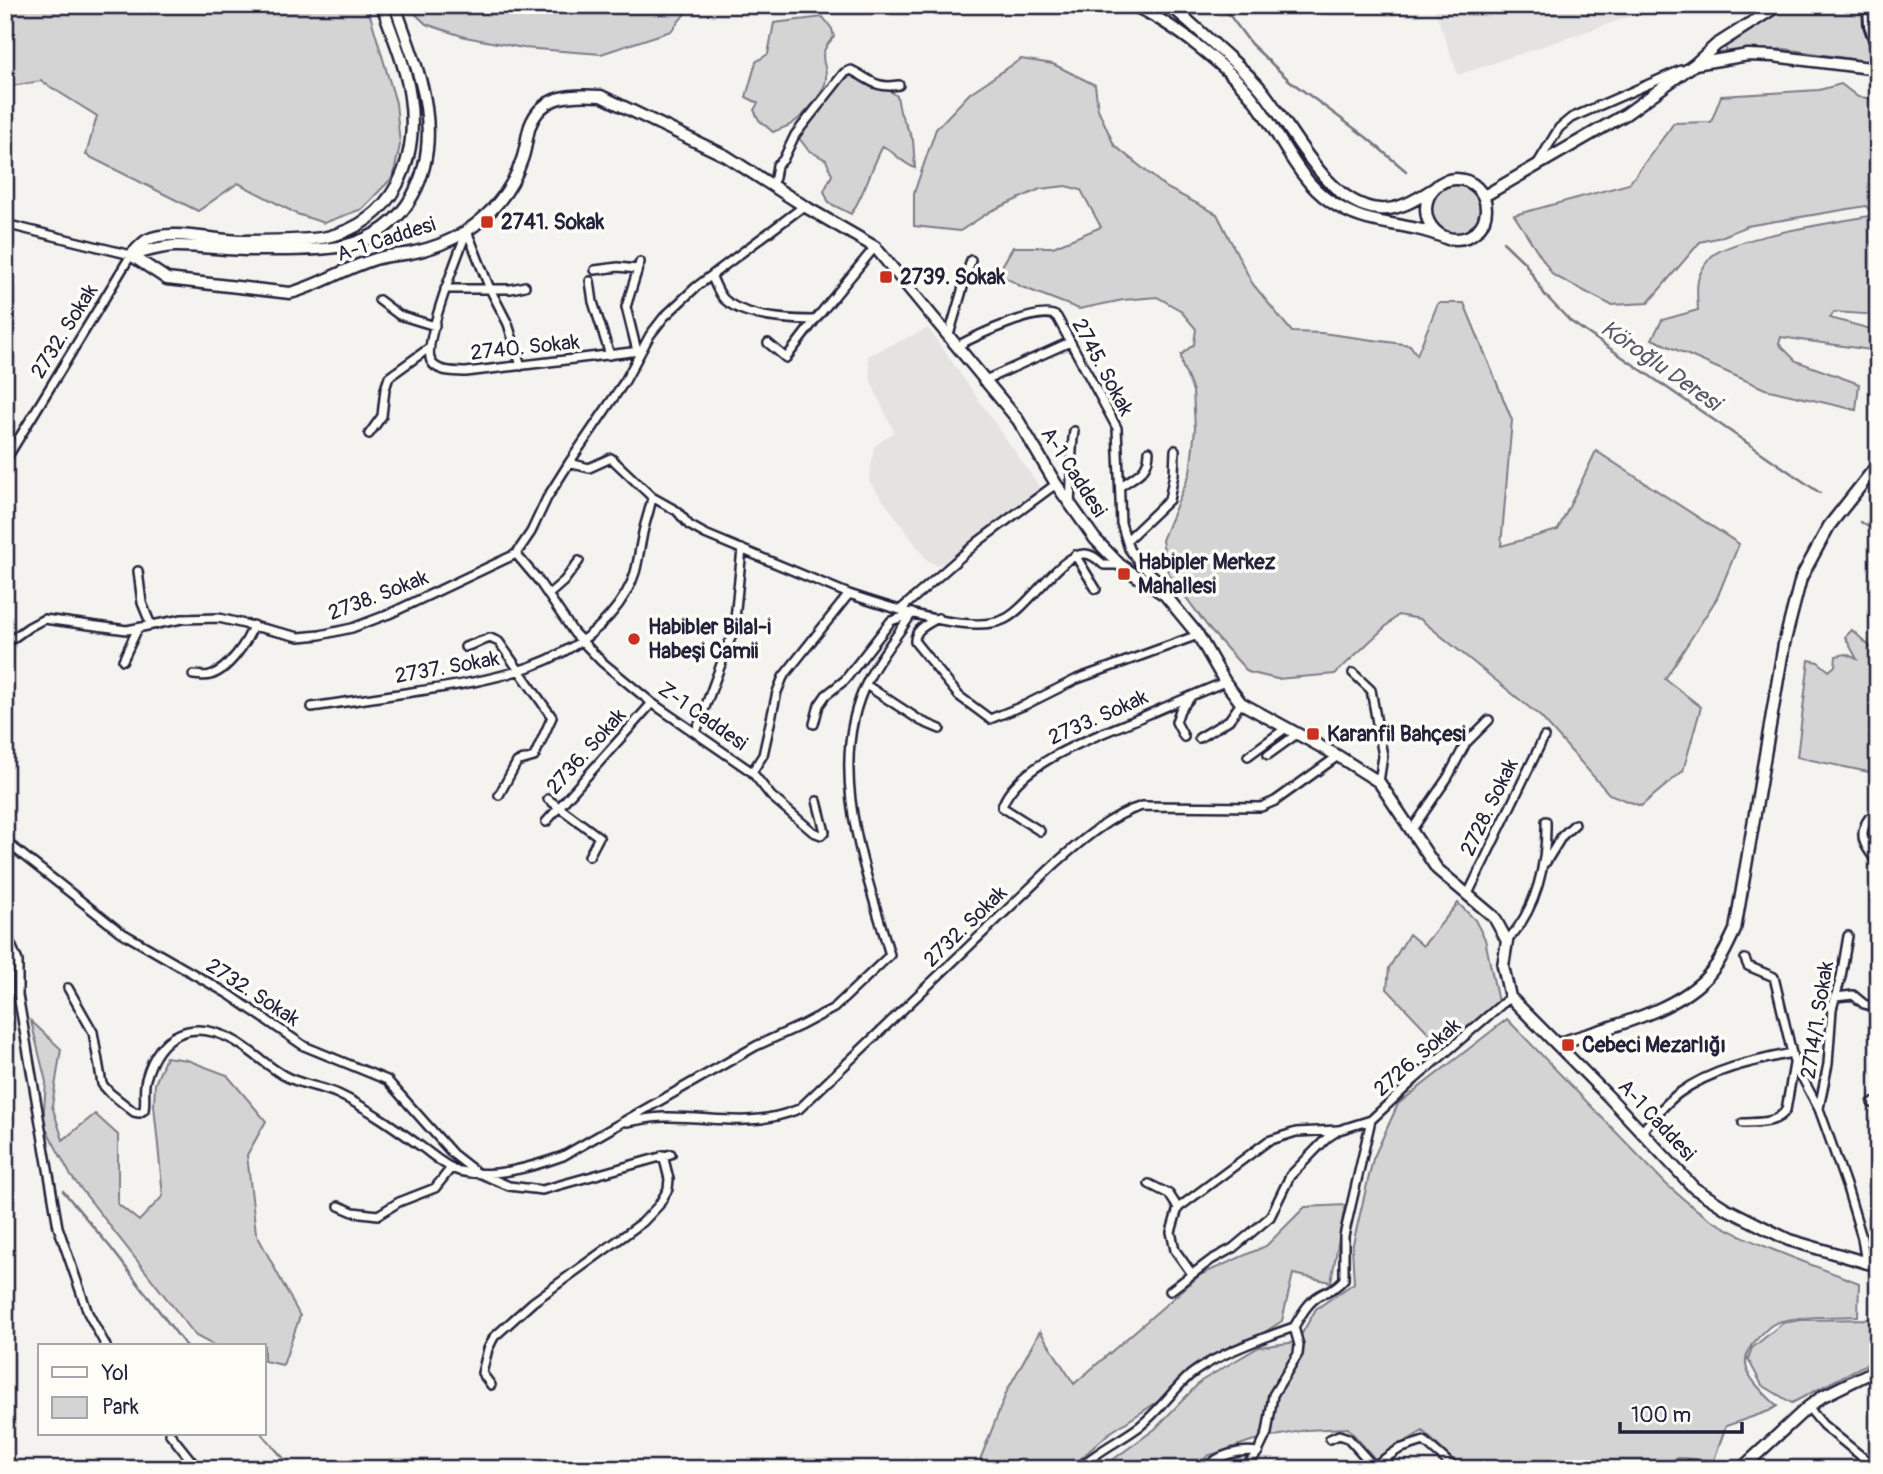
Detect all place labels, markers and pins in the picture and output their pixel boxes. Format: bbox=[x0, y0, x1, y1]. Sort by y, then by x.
place label: 2741. Sokak bbox=[501, 209, 604, 236]
marker: 2741. Sokak bbox=[479, 214, 495, 230]
place label: 2739. Sokak bbox=[900, 264, 1006, 291]
marker: 2739. Sokak bbox=[878, 269, 894, 285]
place label: Habipler Merkez Mahallesi bbox=[1138, 549, 1276, 600]
marker: Habipler Merkez Mahallesi bbox=[1116, 566, 1132, 582]
place label: Habibler Bilal-i Habeşi Camii bbox=[648, 614, 771, 665]
marker: Habibler Bilal-i Habeşi Camii bbox=[626, 631, 642, 647]
place label: Karanfil Bahçesi bbox=[1327, 721, 1466, 748]
marker: Karanfil Bahçesi bbox=[1305, 726, 1321, 742]
place label: Cebeci Mezarlığı bbox=[1582, 1032, 1726, 1059]
marker: Cebeci Mezarlığı bbox=[1560, 1037, 1576, 1053]

